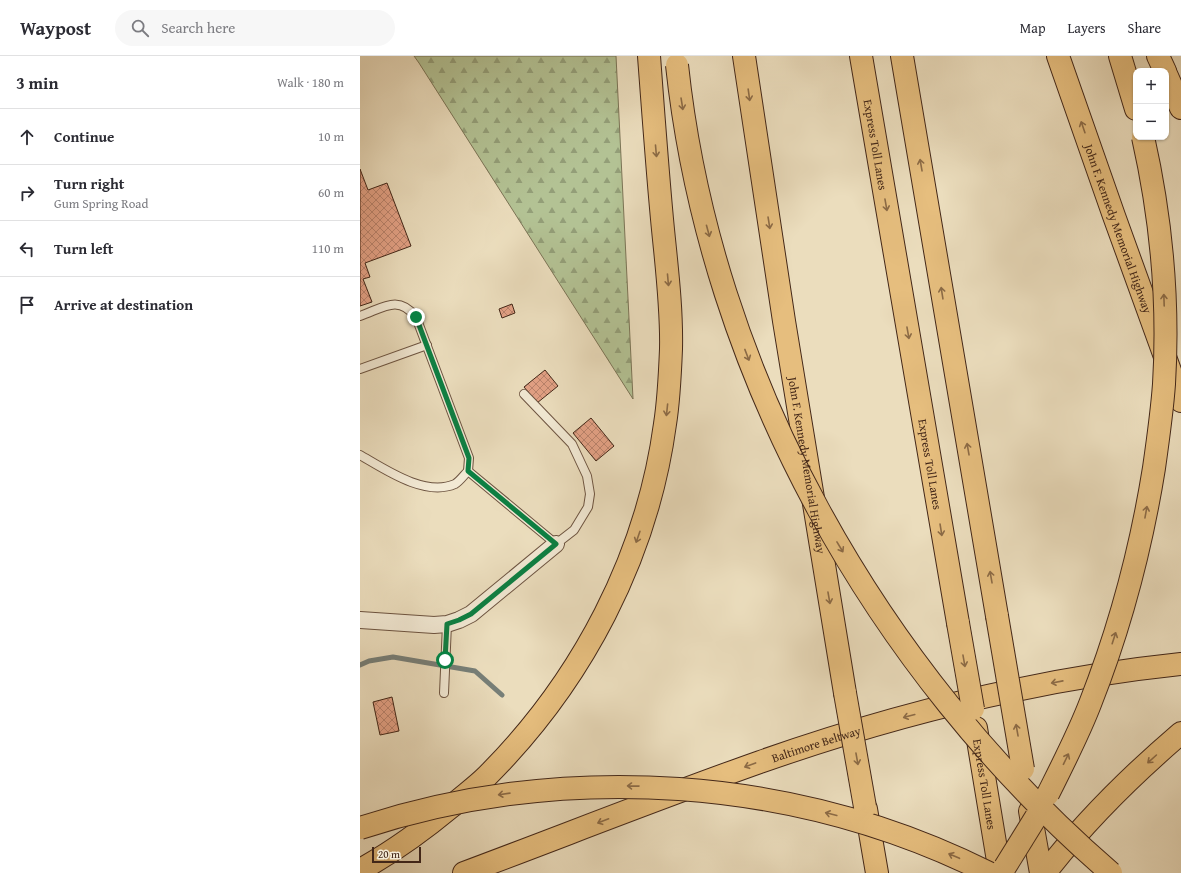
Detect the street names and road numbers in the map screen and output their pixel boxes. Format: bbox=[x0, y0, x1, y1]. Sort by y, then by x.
street label: Express Toll Lanes bbox=[860, 98, 892, 192]
street label: John F. Kennedy Memorial Highway bbox=[1080, 140, 1157, 316]
street label: John F. Kennedy Memorial Highway bbox=[784, 374, 830, 555]
street label: Express Toll Lanes bbox=[915, 417, 947, 511]
street label: Baltimore Beltway bbox=[769, 721, 862, 766]
street label: Express Toll Lanes bbox=[969, 738, 1001, 831]

